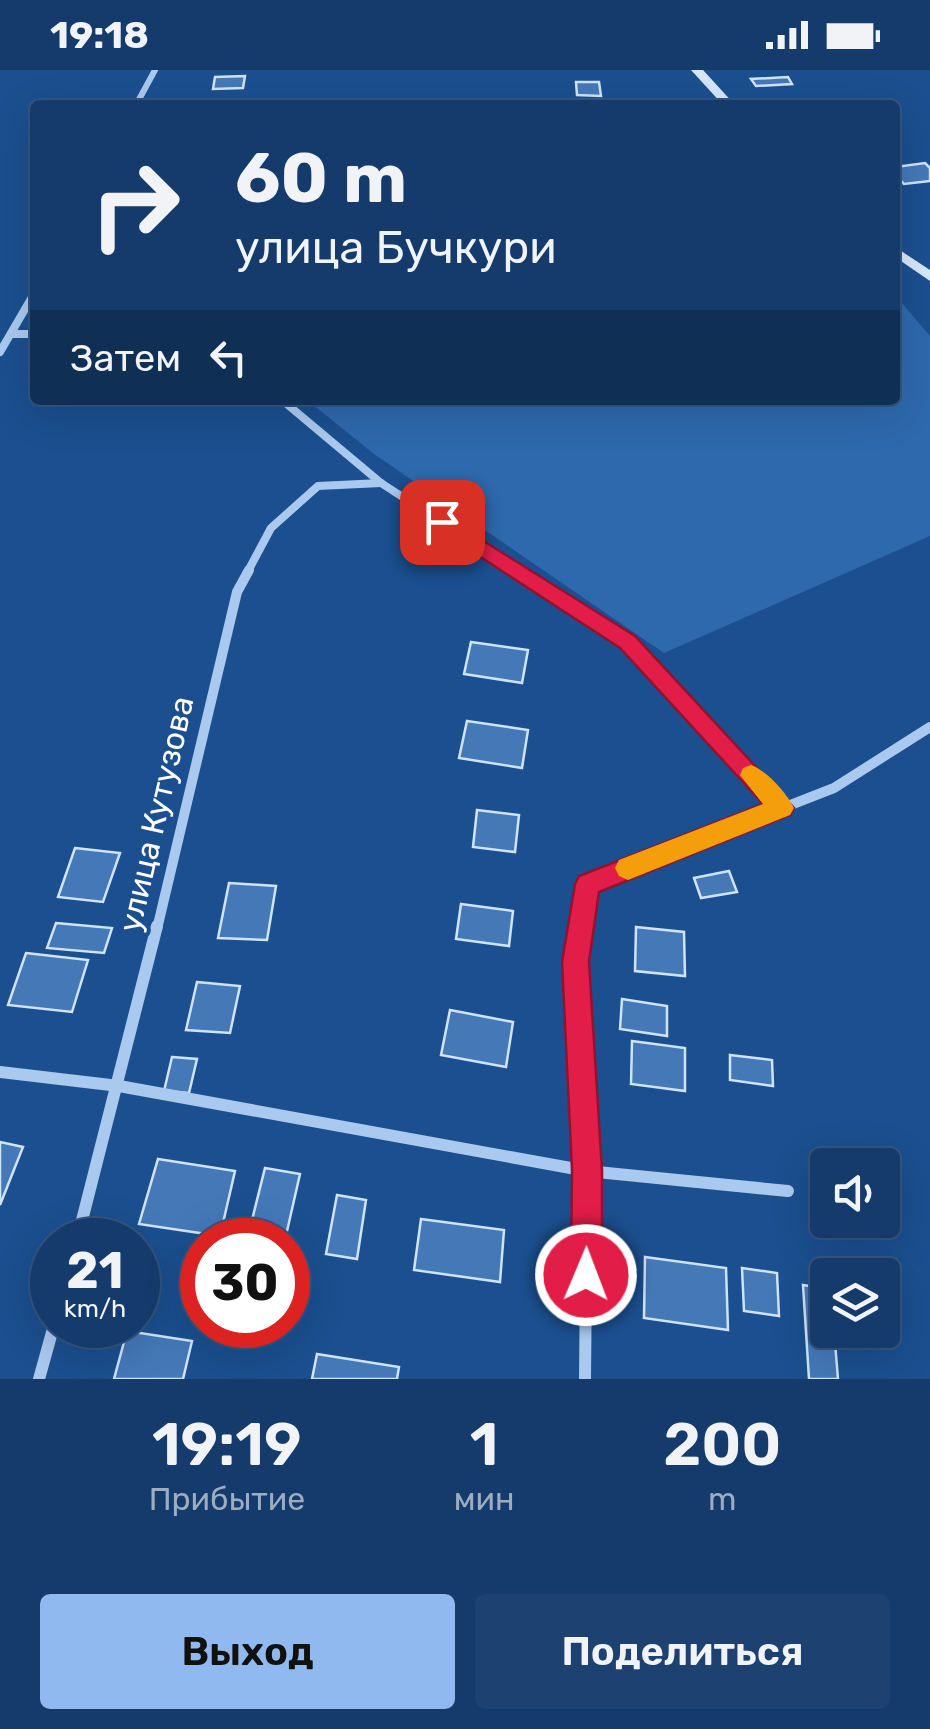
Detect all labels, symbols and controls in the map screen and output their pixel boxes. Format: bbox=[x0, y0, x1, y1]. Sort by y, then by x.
text: 19:18 bbox=[50, 12, 149, 58]
text: 60 m bbox=[235, 137, 407, 220]
icon: right bbox=[70, 140, 200, 270]
text: улица Бучкури bbox=[235, 221, 557, 274]
icon: left bbox=[201, 330, 256, 385]
text: Затем bbox=[70, 335, 181, 381]
pin bbox=[400, 480, 485, 565]
icon: arrive bbox=[415, 495, 470, 550]
street label: улица Кутузова bbox=[110, 693, 202, 935]
map controls bbox=[810, 1148, 900, 1348]
button: sound bbox=[810, 1148, 900, 1238]
speed limit sign: 30 bbox=[180, 1218, 310, 1348]
position arrow bbox=[534, 1223, 638, 1327]
text: 21 bbox=[66, 1241, 124, 1301]
button: layers bbox=[810, 1258, 900, 1348]
text: km/h bbox=[64, 1294, 126, 1323]
text: 19:19 bbox=[152, 1409, 302, 1480]
text: 1 bbox=[470, 1409, 498, 1480]
text: 200 bbox=[663, 1409, 781, 1480]
text: Прибытие bbox=[149, 1480, 305, 1518]
text: мин bbox=[454, 1480, 515, 1518]
text: m bbox=[708, 1480, 736, 1518]
button: Выход bbox=[40, 1594, 455, 1709]
button: Поделиться bbox=[475, 1594, 890, 1709]

